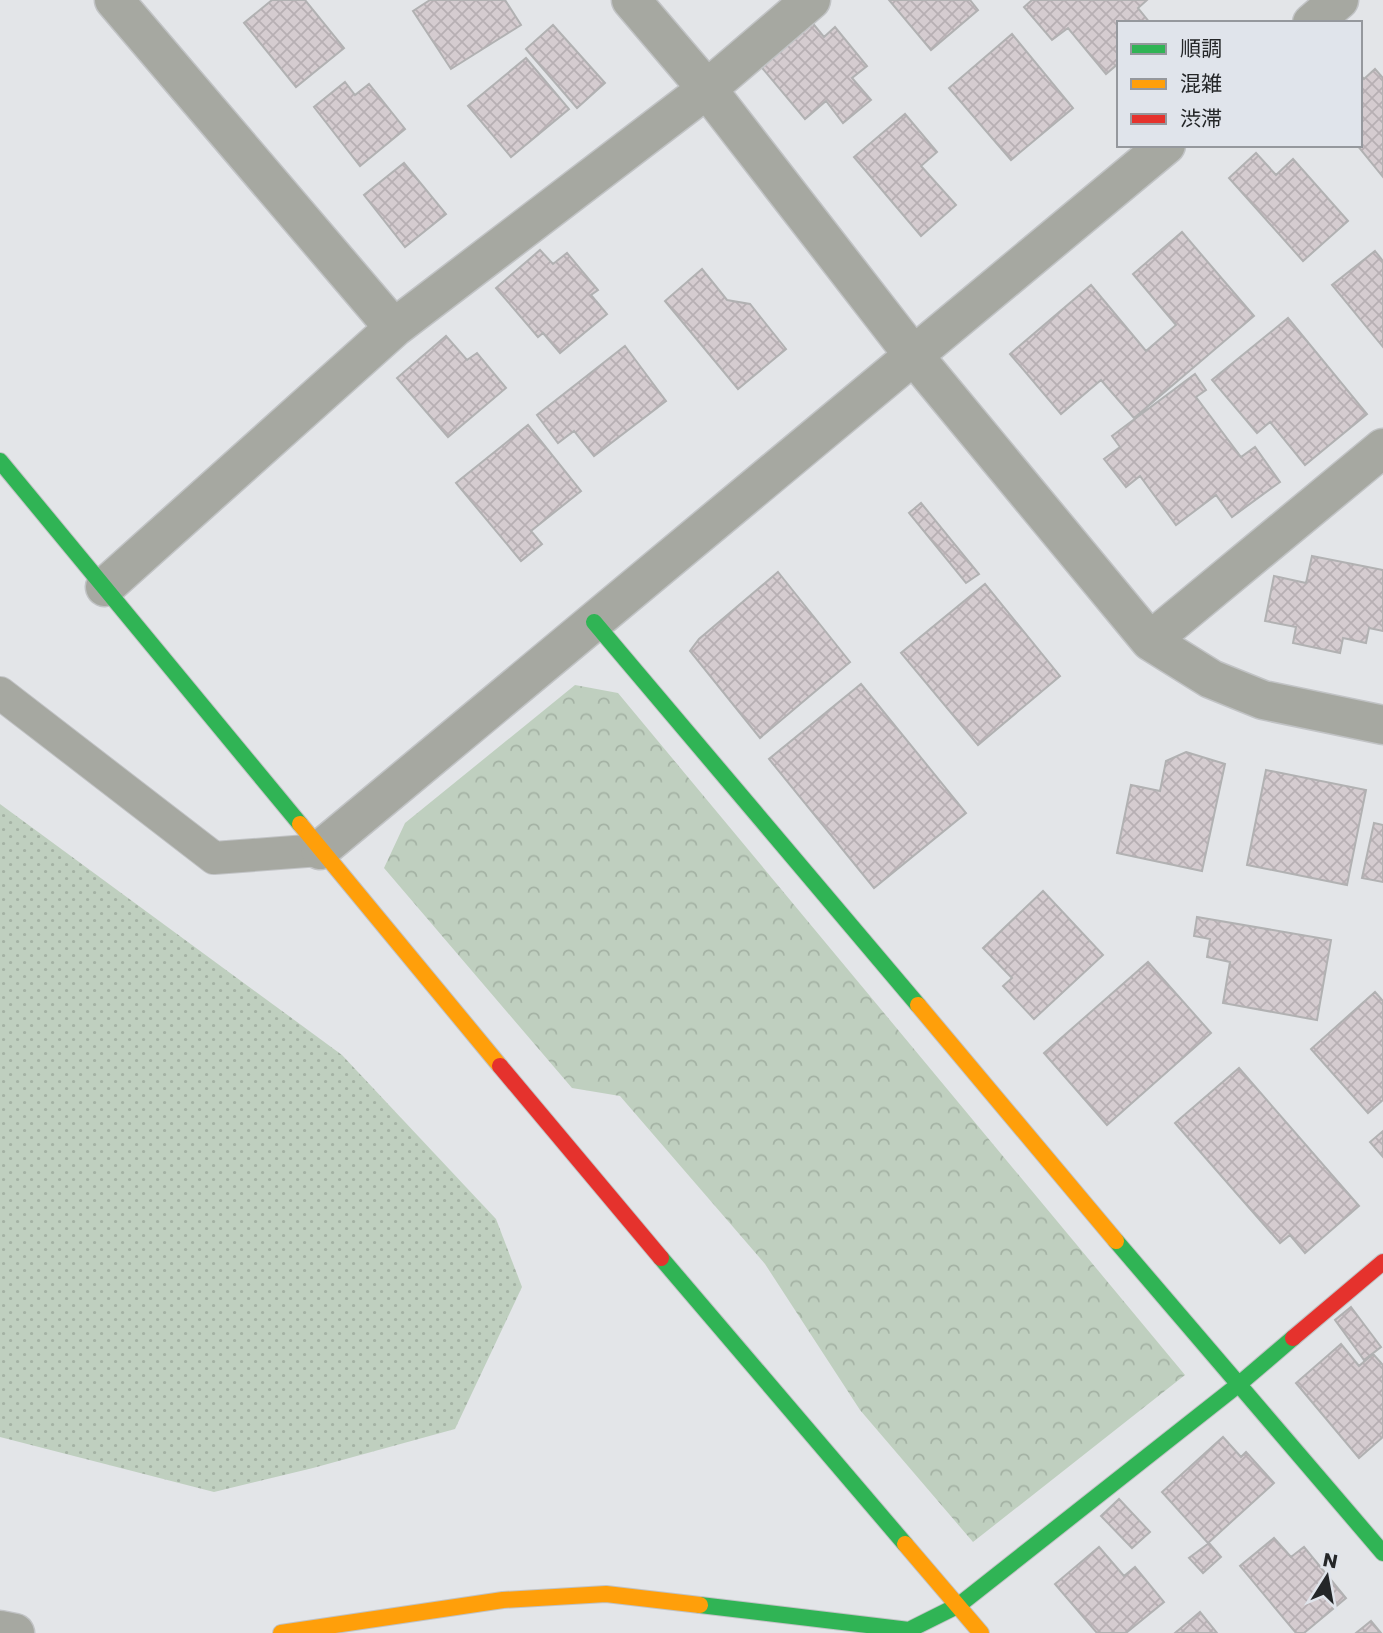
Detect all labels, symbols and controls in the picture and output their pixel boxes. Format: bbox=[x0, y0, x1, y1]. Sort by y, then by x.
legend bbox=[1117, 21, 1362, 147]
text: 順調 bbox=[1180, 34, 1222, 63]
text: 混雑 bbox=[1180, 69, 1222, 98]
text: 渋滞 bbox=[1180, 104, 1222, 133]
north arrow bbox=[1292, 1542, 1362, 1612]
text: N bbox=[1321, 1546, 1340, 1575]

